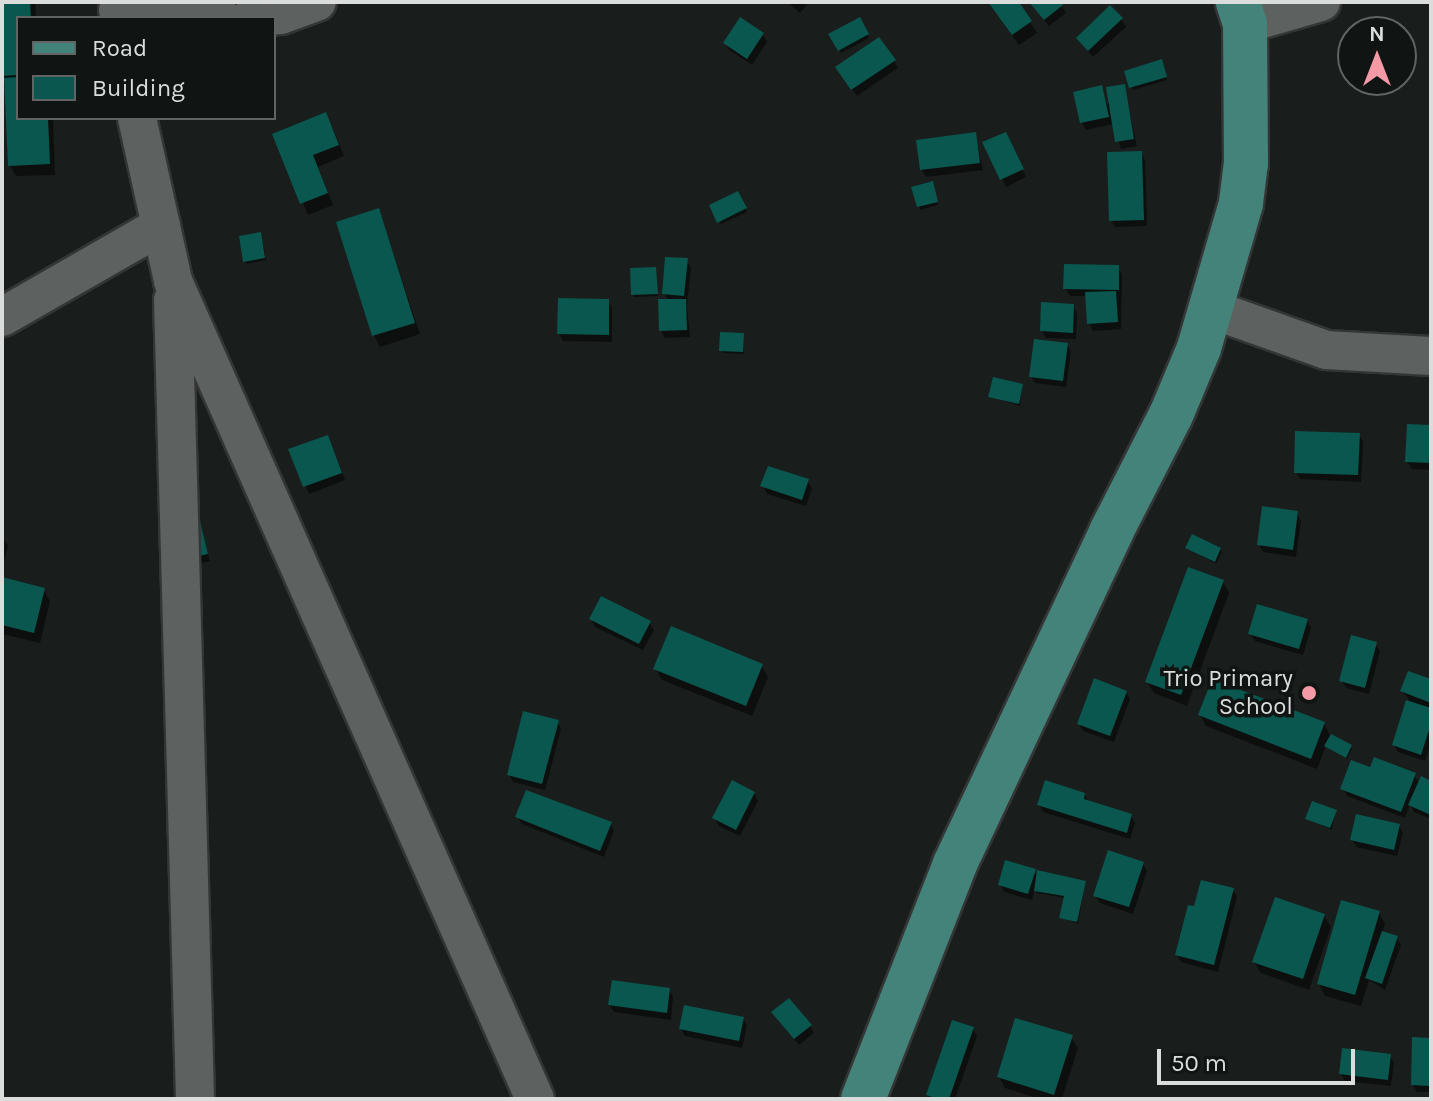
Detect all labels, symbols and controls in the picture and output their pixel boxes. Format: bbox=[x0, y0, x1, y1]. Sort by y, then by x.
legend bbox=[16, 16, 276, 120]
north arrow bbox=[1337, 16, 1417, 96]
text: N bbox=[1369, 21, 1385, 47]
text: Road bbox=[92, 34, 147, 62]
text: Building bbox=[92, 74, 185, 102]
place label: Trio Primary School bbox=[1163, 665, 1293, 721]
marker: Trio Primary School bbox=[1300, 684, 1318, 702]
scale bar bbox=[1161, 1033, 1359, 1083]
text: 50 m bbox=[1171, 1049, 1227, 1077]

